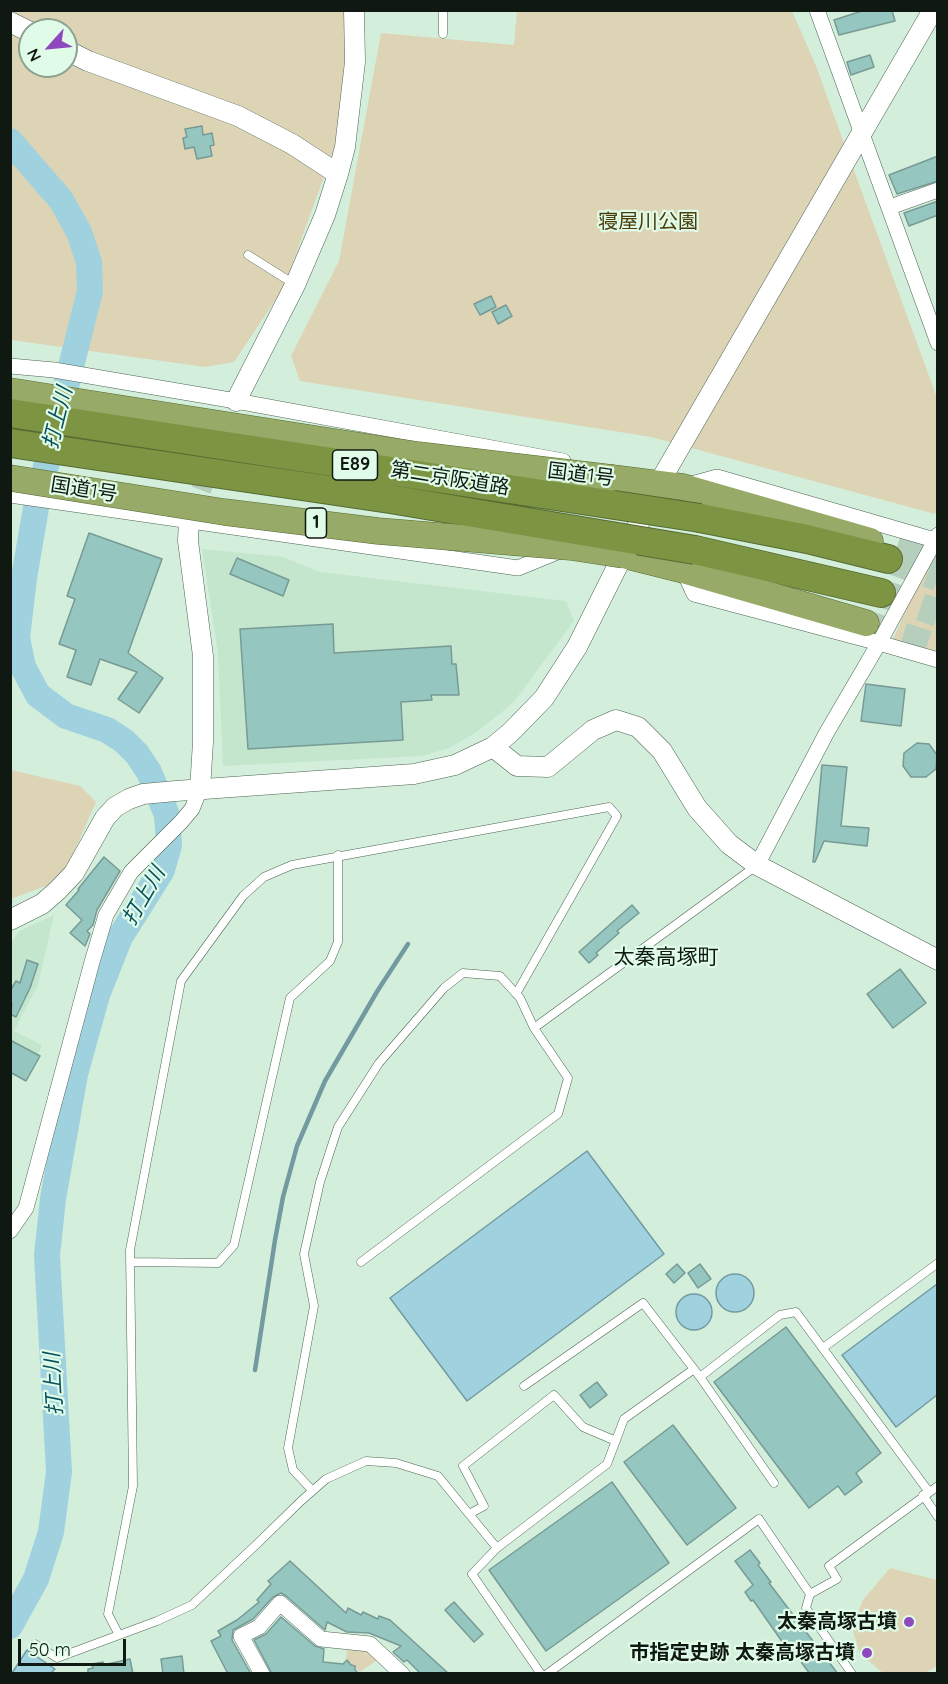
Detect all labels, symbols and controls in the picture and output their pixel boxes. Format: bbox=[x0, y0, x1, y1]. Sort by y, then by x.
north arrow bbox=[18, 18, 78, 78]
text: N bbox=[22, 45, 45, 65]
park label: 寝屋川公園 bbox=[598, 210, 698, 234]
water label: 打上川 bbox=[38, 384, 78, 452]
road number: E89 bbox=[332, 450, 378, 480]
street label: 第二京阪道路 bbox=[389, 458, 511, 500]
street label: 国道1号 bbox=[546, 459, 616, 491]
street label: 国道1号 bbox=[49, 473, 119, 507]
road number: 1 bbox=[306, 508, 326, 538]
water label: 打上川 bbox=[117, 862, 171, 930]
district label: 太秦高塚町 bbox=[614, 945, 718, 971]
water label: 打上川 bbox=[40, 1352, 68, 1416]
place label: 太秦高塚古墳 bbox=[777, 1610, 897, 1634]
marker: 太秦高塚古墳 bbox=[902, 1615, 916, 1629]
scale bar bbox=[21, 1627, 129, 1665]
text: 50 m bbox=[29, 1638, 71, 1661]
place label: 市指定史跡 太秦高塚古墳 bbox=[629, 1641, 855, 1665]
marker: 市指定史跡 太秦高塚古墳 bbox=[860, 1646, 874, 1660]

